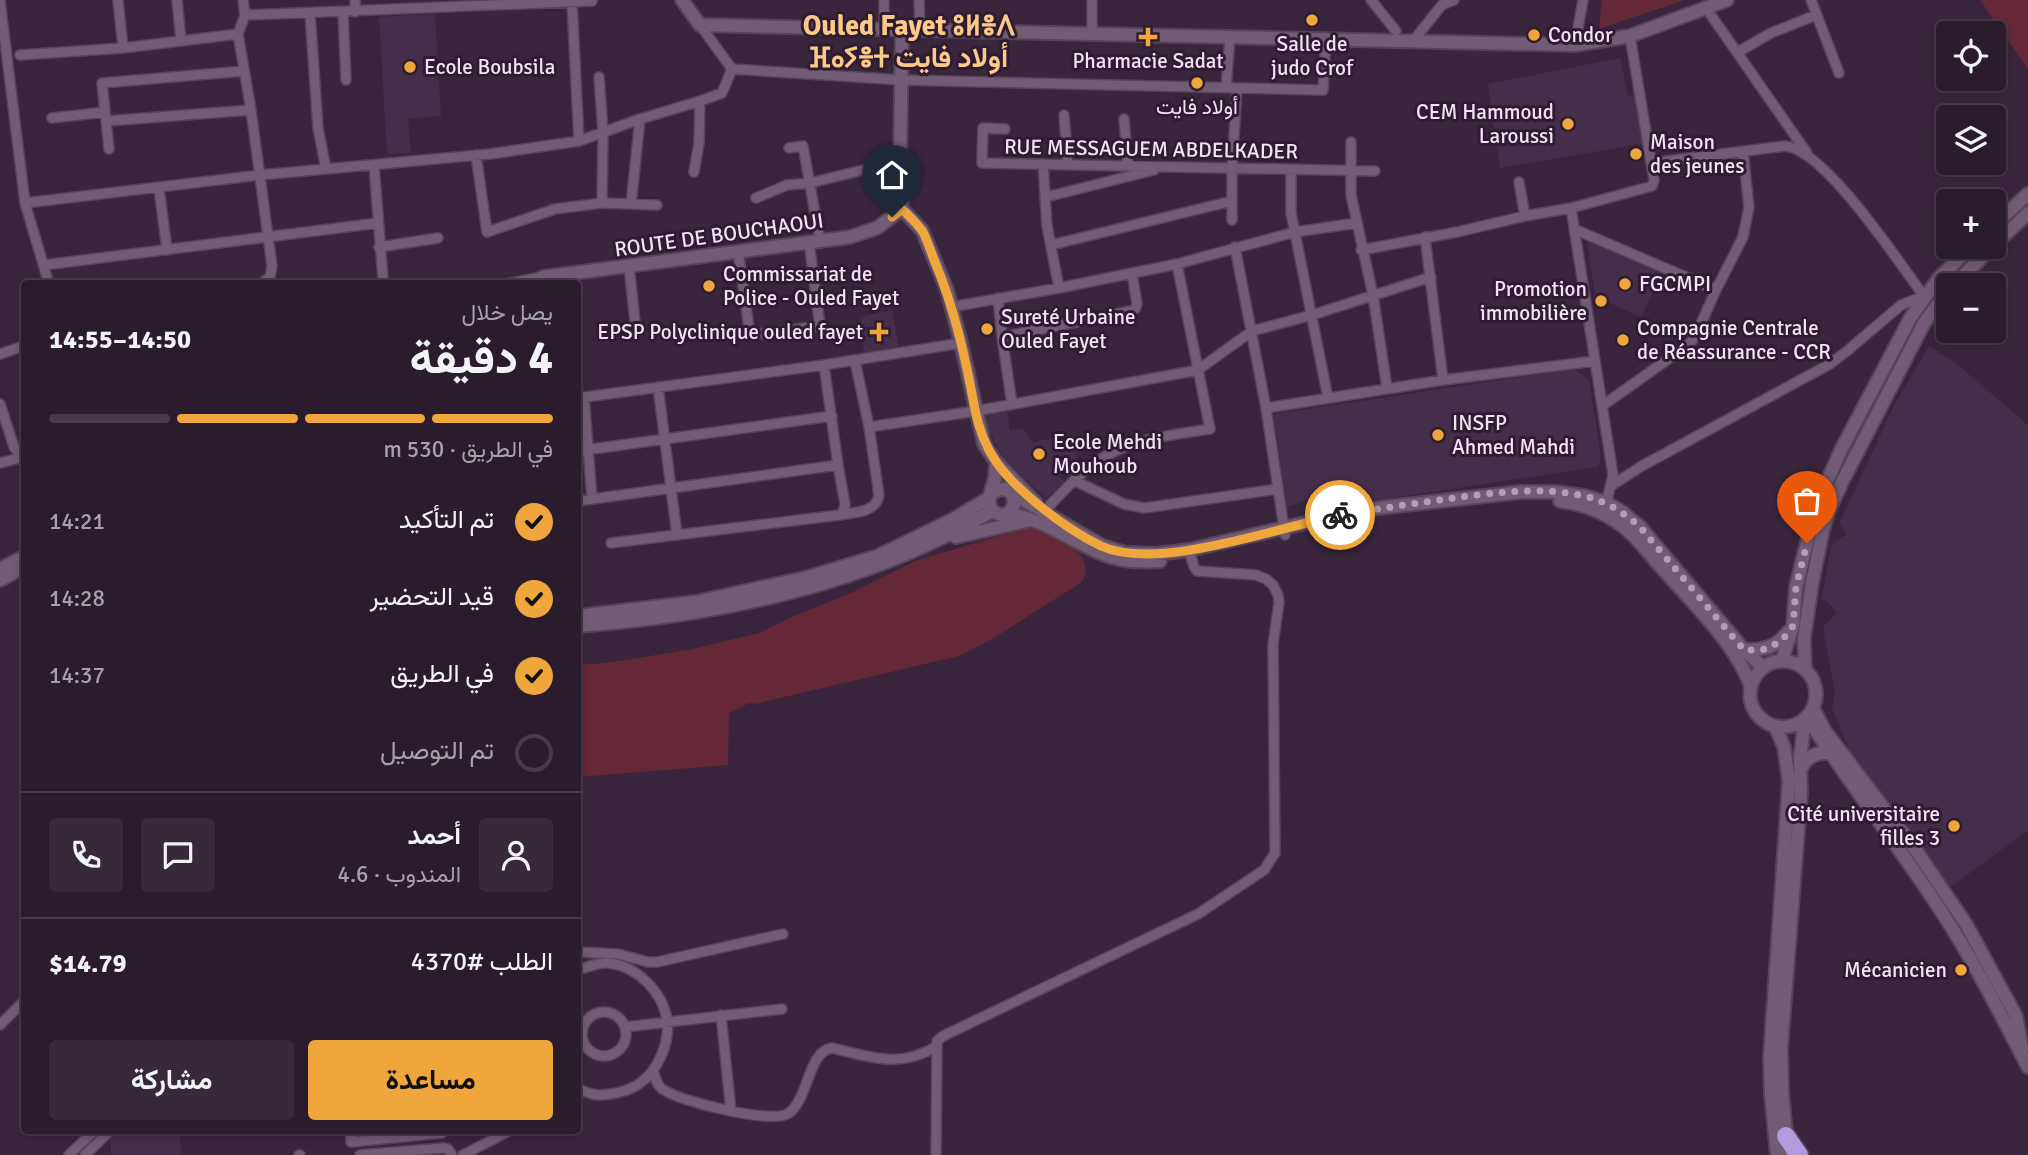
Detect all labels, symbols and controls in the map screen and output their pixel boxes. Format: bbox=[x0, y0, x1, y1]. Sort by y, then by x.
district label: Ouled Fayet ⵓⵍⴻⴷ ⴼⴰⵢⴻⵜ أولاد فايت bbox=[803, 9, 1015, 75]
marker: Salle de judo Crof bbox=[1304, 12, 1320, 28]
map controls bbox=[1936, 21, 2006, 343]
button: locate bbox=[1936, 21, 2006, 91]
place label: Condor bbox=[1548, 22, 1613, 48]
marker: Condor bbox=[1526, 27, 1542, 43]
marker: Pharmacie Sadat bbox=[1140, 29, 1156, 45]
place label: Salle de judo Crof bbox=[1271, 31, 1354, 81]
place label: Pharmacie Sadat bbox=[1072, 48, 1224, 74]
place label: Ecole Boubsila bbox=[424, 54, 555, 80]
marker: Ecole Boubsila bbox=[402, 59, 418, 75]
marker: أولاد فايت bbox=[1189, 75, 1205, 91]
place label: أولاد فايت bbox=[1156, 94, 1238, 120]
place label: CEM Hammoud Laroussi bbox=[1416, 99, 1554, 149]
button: layers bbox=[1936, 105, 2006, 175]
marker: CEM Hammoud Laroussi bbox=[1560, 116, 1576, 132]
place label: Maison des jeunes bbox=[1650, 129, 1744, 179]
street label: RUE MESSAGUEM ABDELKADER bbox=[1004, 133, 1298, 165]
pin bbox=[862, 145, 922, 217]
marker: Maison des jeunes bbox=[1628, 146, 1644, 162]
icon: home bbox=[873, 156, 911, 194]
button: + bbox=[1936, 189, 2006, 259]
street label: ROUTE DE BOUCHAOUI bbox=[613, 207, 825, 263]
place label: Commissariat de Police - Ouled Fayet bbox=[723, 261, 899, 311]
place label: FGCMPI bbox=[1639, 271, 1711, 297]
button: − bbox=[1936, 273, 2006, 343]
place label: Promotion immobilière bbox=[1480, 276, 1587, 326]
marker: FGCMPI bbox=[1617, 276, 1633, 292]
marker: Commissariat de Police - Ouled Fayet bbox=[701, 278, 717, 294]
marker: Promotion immobilière bbox=[1593, 293, 1609, 309]
text: يصل خلال bbox=[462, 298, 553, 327]
place label: Sureté Urbaine Ouled Fayet bbox=[1001, 304, 1135, 354]
place label: Compagnie Centrale de Réassurance - CCR bbox=[1637, 315, 1831, 365]
place label: EPSP Polyclinique ouled fayet bbox=[597, 319, 863, 345]
marker: Sureté Urbaine Ouled Fayet bbox=[979, 321, 995, 337]
marker: EPSP Polyclinique ouled fayet bbox=[869, 322, 889, 342]
text: 14:50–14:55 bbox=[49, 324, 191, 356]
text: 4 دقيقة bbox=[410, 330, 553, 386]
marker: Compagnie Centrale de Réassurance - CCR bbox=[1615, 332, 1631, 348]
place label: INSFP Ahmed Mahdi bbox=[1452, 410, 1575, 460]
marker: INSFP Ahmed Mahdi bbox=[1430, 427, 1446, 443]
place label: Ecole Mehdi Mouhoub bbox=[1053, 429, 1162, 479]
text: في الطريق · 530 m bbox=[383, 435, 553, 464]
marker: Ecole Mehdi Mouhoub bbox=[1031, 446, 1047, 462]
pin bbox=[1777, 471, 1837, 543]
courier bbox=[1305, 480, 1375, 550]
icon: bag bbox=[1788, 482, 1826, 520]
icon: bike bbox=[1321, 496, 1359, 534]
icon: check bbox=[515, 503, 553, 541]
text: تم التأكيد bbox=[399, 504, 494, 536]
text: 14:21 bbox=[49, 507, 105, 536]
icon: check bbox=[515, 580, 553, 618]
text: قيد التحضير bbox=[370, 581, 494, 613]
text: 14:28 bbox=[49, 584, 105, 613]
icon: check bbox=[515, 657, 553, 695]
text: في الطريق bbox=[390, 658, 494, 690]
text: 14:37 bbox=[49, 661, 105, 690]
text: تم التوصيل bbox=[380, 735, 494, 767]
place label: Cité universitaire filles 3 bbox=[1787, 801, 1940, 851]
button: phone bbox=[49, 818, 123, 892]
button: chat bbox=[141, 818, 215, 892]
button: person bbox=[479, 818, 553, 892]
marker: Cité universitaire filles 3 bbox=[1946, 818, 1962, 834]
text: أحمد bbox=[408, 820, 461, 852]
text: المندوب · 4.6 bbox=[338, 860, 461, 889]
text: الطلب #4370 bbox=[411, 946, 553, 978]
text: $14.79 bbox=[49, 948, 127, 980]
place label: Mécanicien bbox=[1844, 957, 1947, 983]
marker: Mécanicien bbox=[1953, 962, 1969, 978]
button: مشاركة bbox=[49, 1040, 294, 1120]
button: مساعدة bbox=[308, 1040, 553, 1120]

